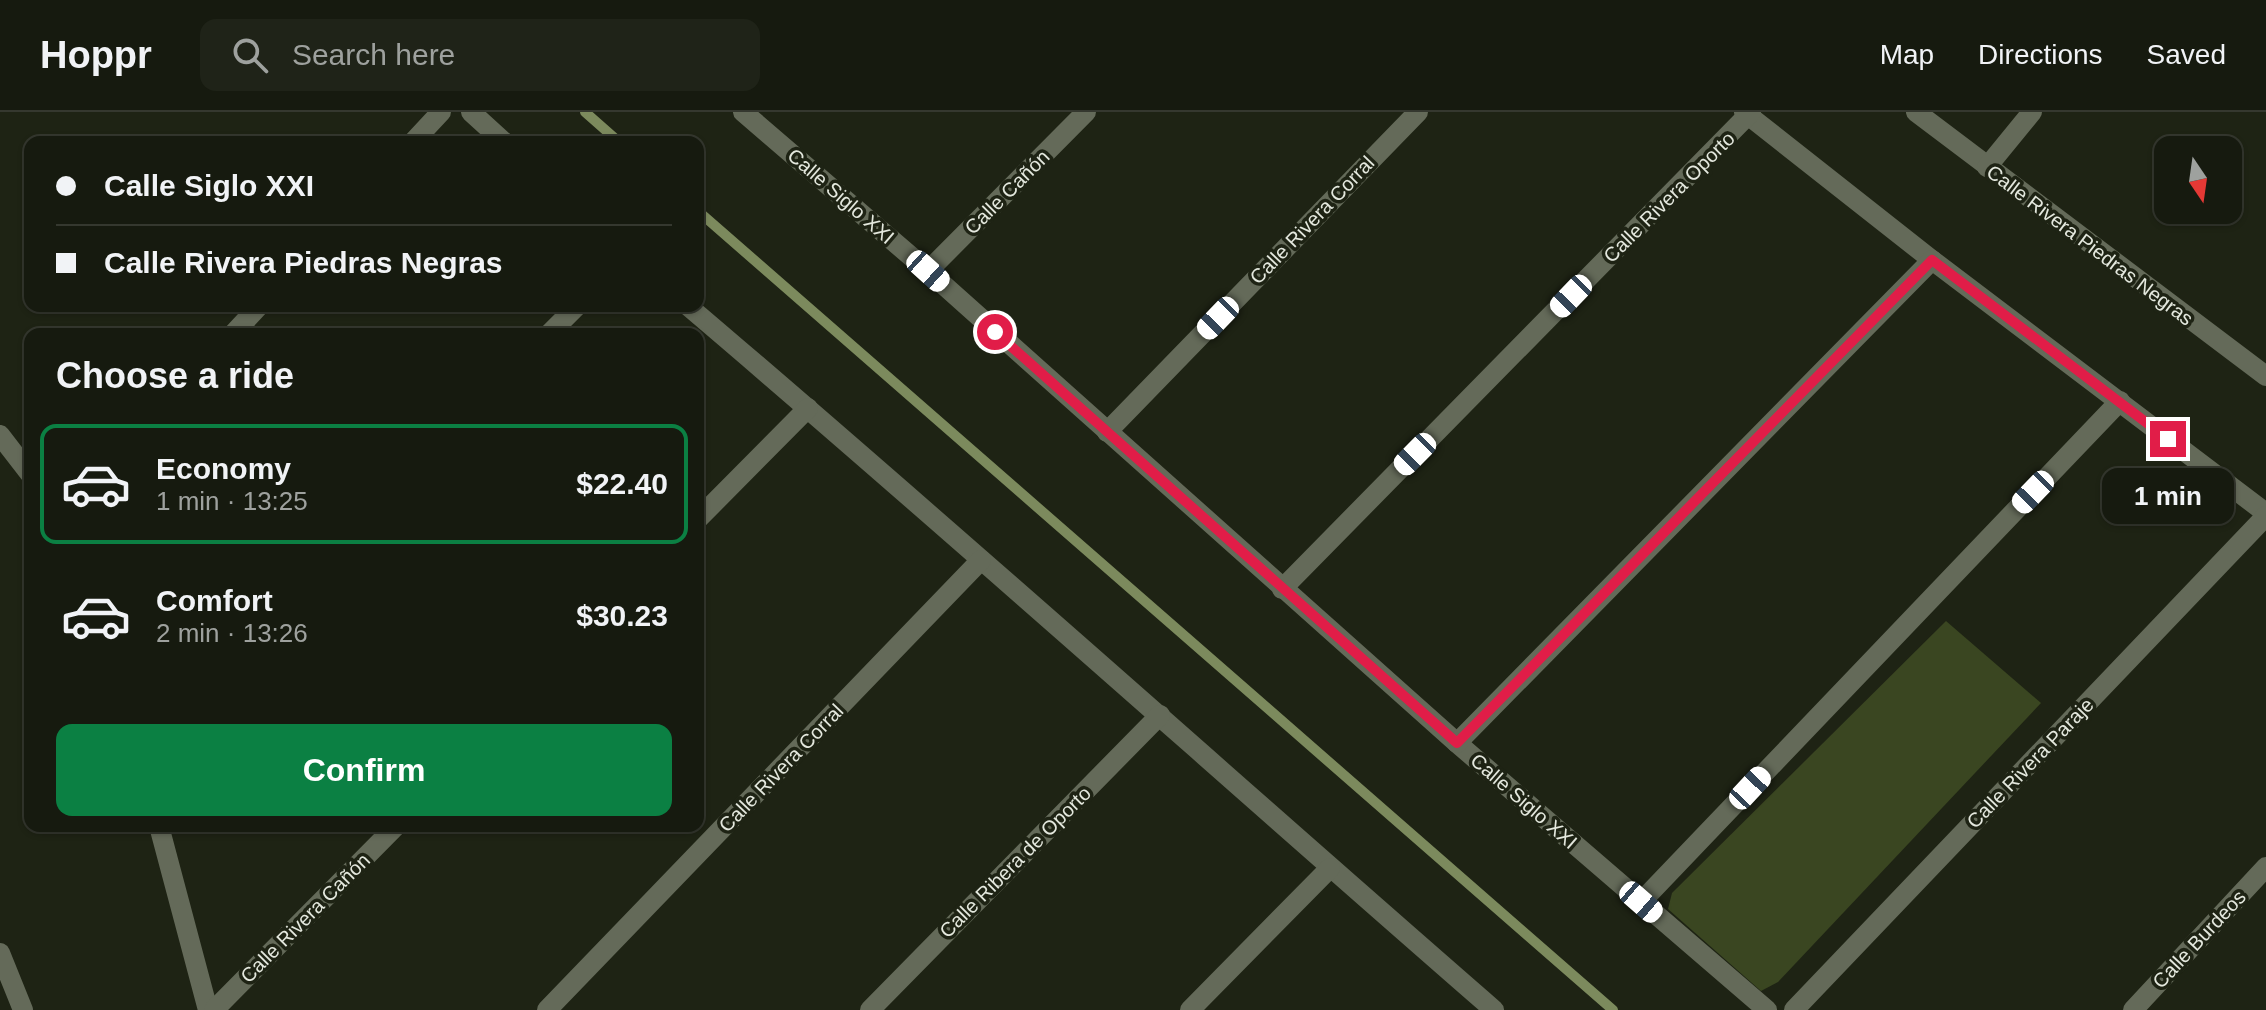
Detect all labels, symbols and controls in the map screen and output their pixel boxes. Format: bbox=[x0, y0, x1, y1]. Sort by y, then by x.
search box bbox=[200, 19, 760, 91]
icon: search bbox=[228, 33, 272, 77]
text: Hoppr bbox=[40, 34, 152, 76]
text: Search here bbox=[292, 38, 455, 71]
text: Map bbox=[1880, 39, 1934, 70]
text: Directions bbox=[1978, 39, 2103, 70]
text: Saved bbox=[2147, 39, 2226, 70]
street label: Calle Rivera Oporto bbox=[1599, 127, 1739, 267]
north arrow bbox=[2154, 136, 2242, 224]
map controls bbox=[2154, 136, 2242, 224]
street label: Calle Siglo XXI bbox=[783, 144, 899, 248]
street label: Calle Cañón bbox=[960, 145, 1054, 239]
street label: Calle Rivera Corral bbox=[1245, 152, 1379, 288]
street label: Calle Rivera Piedras Negras bbox=[1983, 160, 2197, 330]
text: Calle Siglo XXI bbox=[104, 169, 314, 202]
text: Calle Rivera Piedras Negras bbox=[104, 246, 503, 279]
car bbox=[902, 246, 954, 296]
car bbox=[1546, 270, 1596, 322]
car bbox=[1193, 292, 1243, 344]
route start bbox=[977, 314, 1013, 350]
text: Choose a ride bbox=[56, 355, 294, 396]
route end bbox=[2150, 421, 2186, 457]
car bbox=[1390, 429, 1440, 479]
icon: car bbox=[60, 448, 132, 520]
text: Economy bbox=[156, 452, 291, 485]
car bbox=[2008, 466, 2058, 518]
text: $22.40 bbox=[576, 467, 668, 500]
callout: 1 min bbox=[2102, 467, 2234, 523]
text: 1 min bbox=[2134, 481, 2202, 511]
text: 1 min · 13:25 bbox=[156, 486, 308, 516]
icon: car bbox=[60, 580, 132, 652]
text: Comfort bbox=[156, 584, 273, 617]
text: $30.23 bbox=[576, 599, 668, 632]
text: 2 min · 13:26 bbox=[156, 618, 308, 648]
street label: Calle Rivera Paraje bbox=[1962, 693, 2098, 833]
street label: Calle Rivera Corral bbox=[714, 700, 848, 836]
button: Confirm bbox=[56, 724, 672, 816]
street label: Calle Siglo XXI bbox=[1466, 749, 1582, 853]
car bbox=[1725, 762, 1775, 814]
street label: Calle Ribera de Oporto bbox=[935, 782, 1095, 942]
street label: Calle Rivera Cañón bbox=[236, 849, 374, 987]
car bbox=[1615, 877, 1667, 927]
street label: Calle Burdeos bbox=[2148, 886, 2250, 992]

